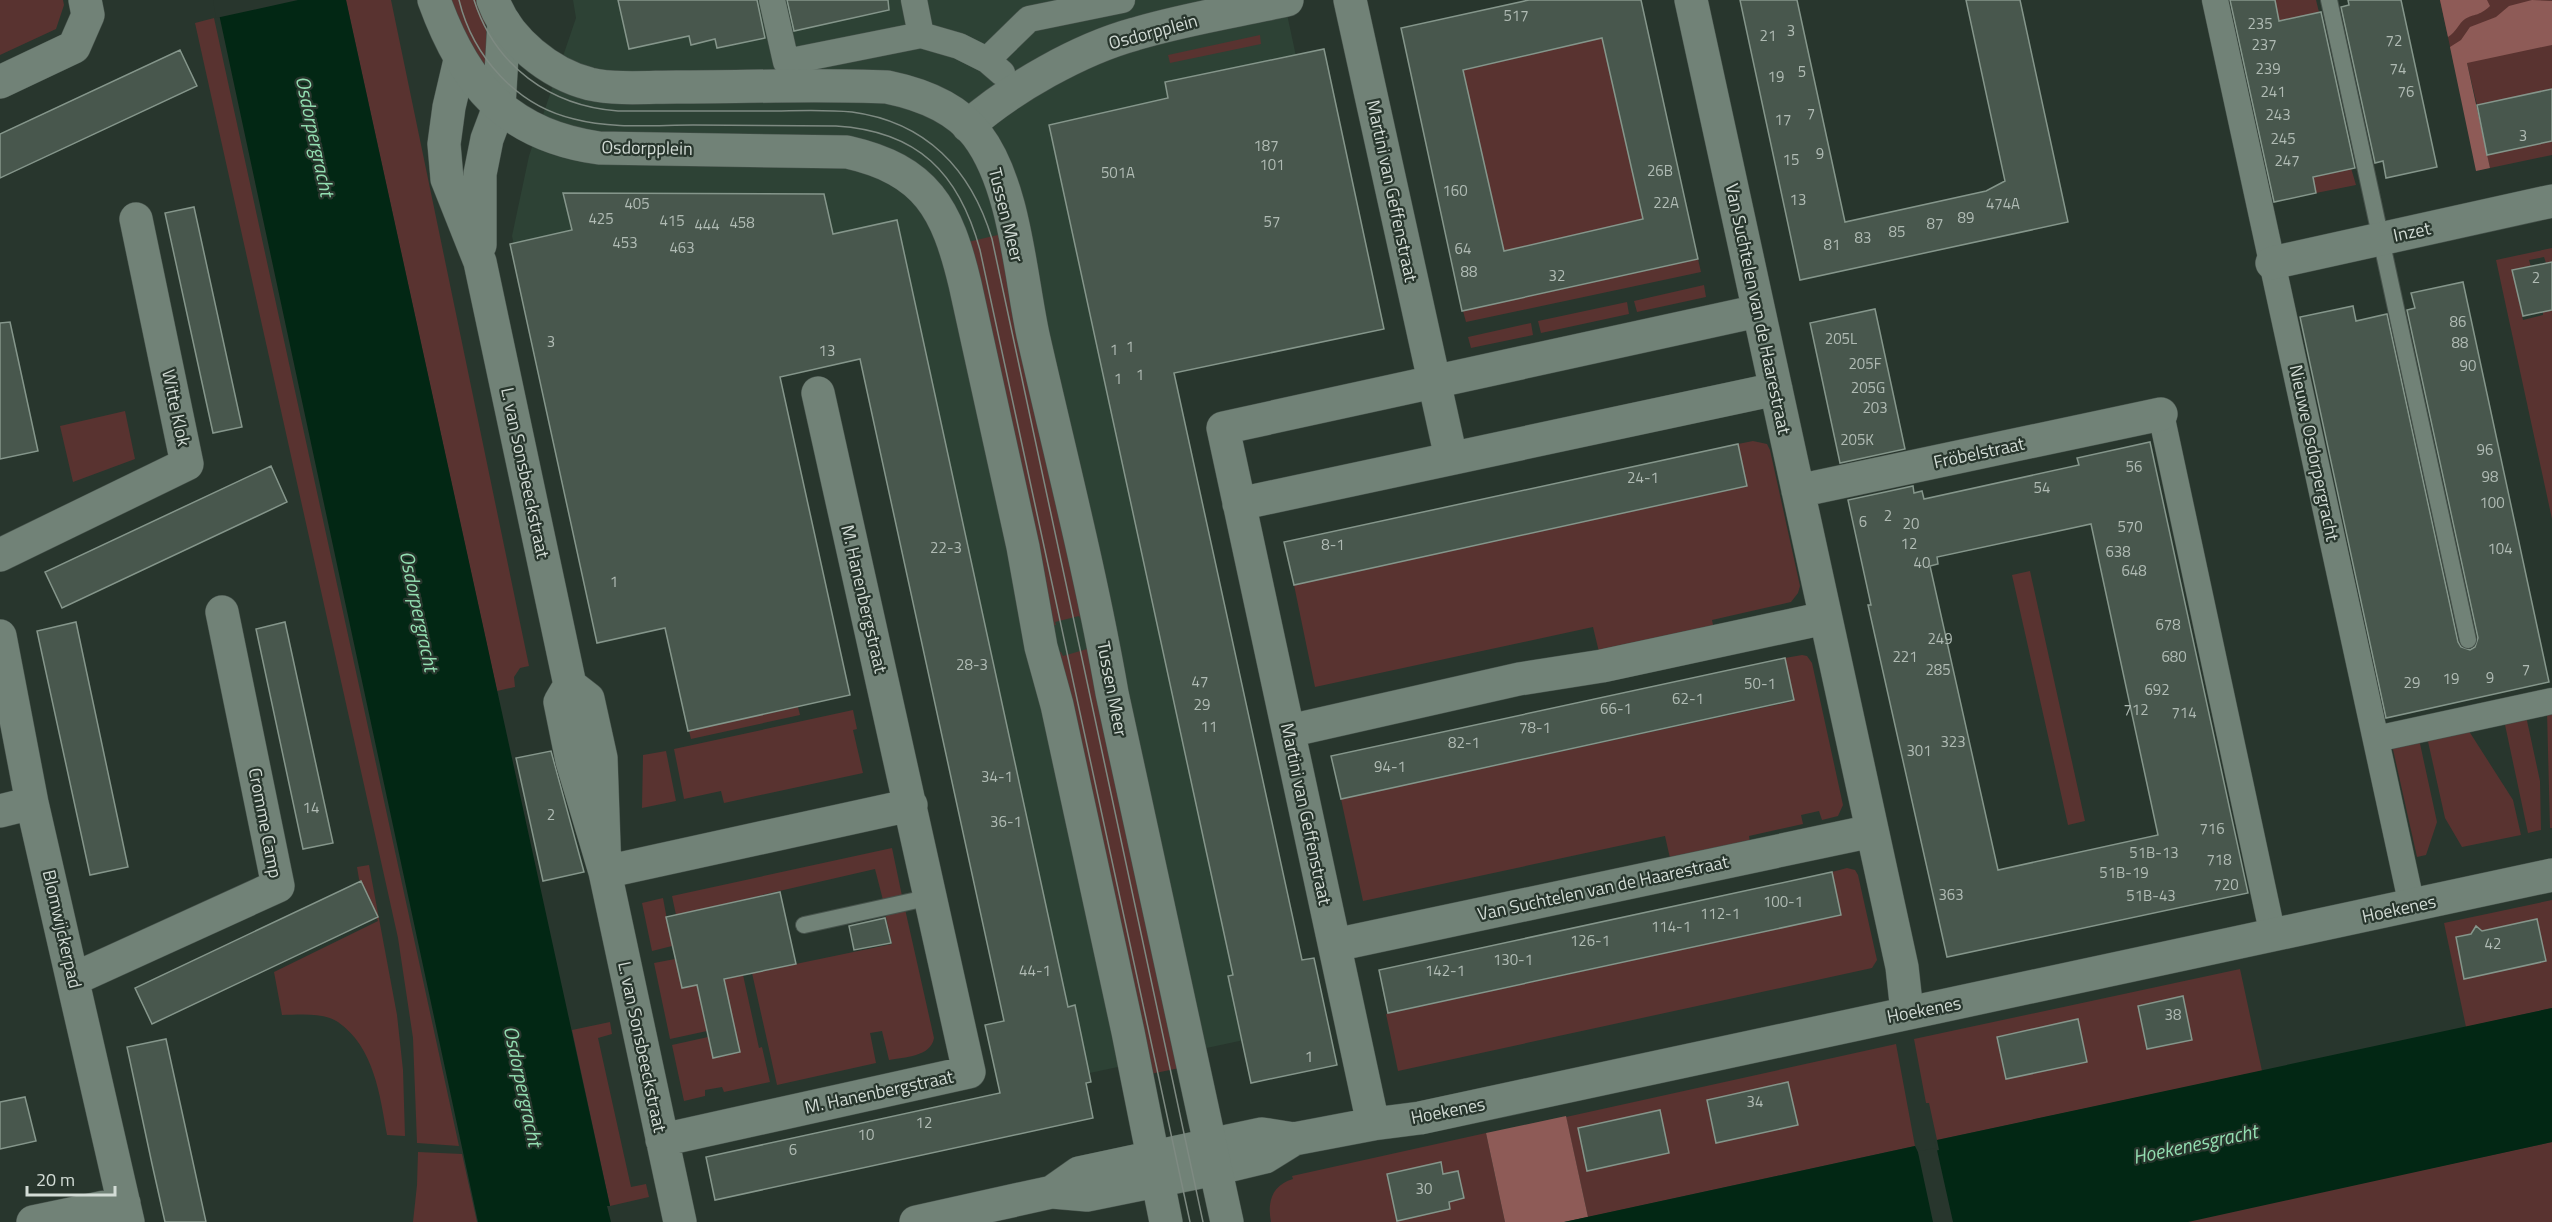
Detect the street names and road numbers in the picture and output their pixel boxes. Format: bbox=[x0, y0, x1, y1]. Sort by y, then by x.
street label: Osdorpplein bbox=[1105, 7, 1200, 56]
street label: Martini van Geffenstraat bbox=[1360, 97, 1425, 285]
street label: Osdorpplein bbox=[601, 133, 693, 162]
street label: Tussen Meer bbox=[982, 165, 1031, 265]
street label: Van Suchtelen van de Haarestraat bbox=[1719, 181, 1798, 438]
street label: Inzet bbox=[2391, 214, 2434, 249]
street label: Nieuwe Osdorpergracht bbox=[2283, 362, 2347, 544]
street label: Witte Klok bbox=[155, 367, 198, 449]
street label: L. van Sonsbeeckstraat bbox=[494, 385, 557, 562]
street label: Fröbelstraat bbox=[1931, 430, 2028, 475]
street label: M. Hanenbergstraat bbox=[834, 522, 895, 677]
street label: Tussen Meer bbox=[1090, 639, 1135, 739]
street label: Martini van Geffenstraat bbox=[1274, 720, 1339, 908]
street label: Cromme Camp bbox=[242, 765, 289, 880]
street label: Van Suchtelen van de Haarestraat bbox=[1475, 848, 1732, 927]
street label: Blomwijckerpad bbox=[36, 867, 89, 991]
street label: Hoekenes bbox=[2359, 887, 2439, 930]
street label: L. van Sonsbeeckstraat bbox=[611, 959, 674, 1136]
street label: Hoekenes bbox=[1884, 989, 1963, 1030]
street label: M. Hanenbergstraat bbox=[802, 1062, 957, 1120]
street label: Hoekenes bbox=[1408, 1090, 1487, 1131]

